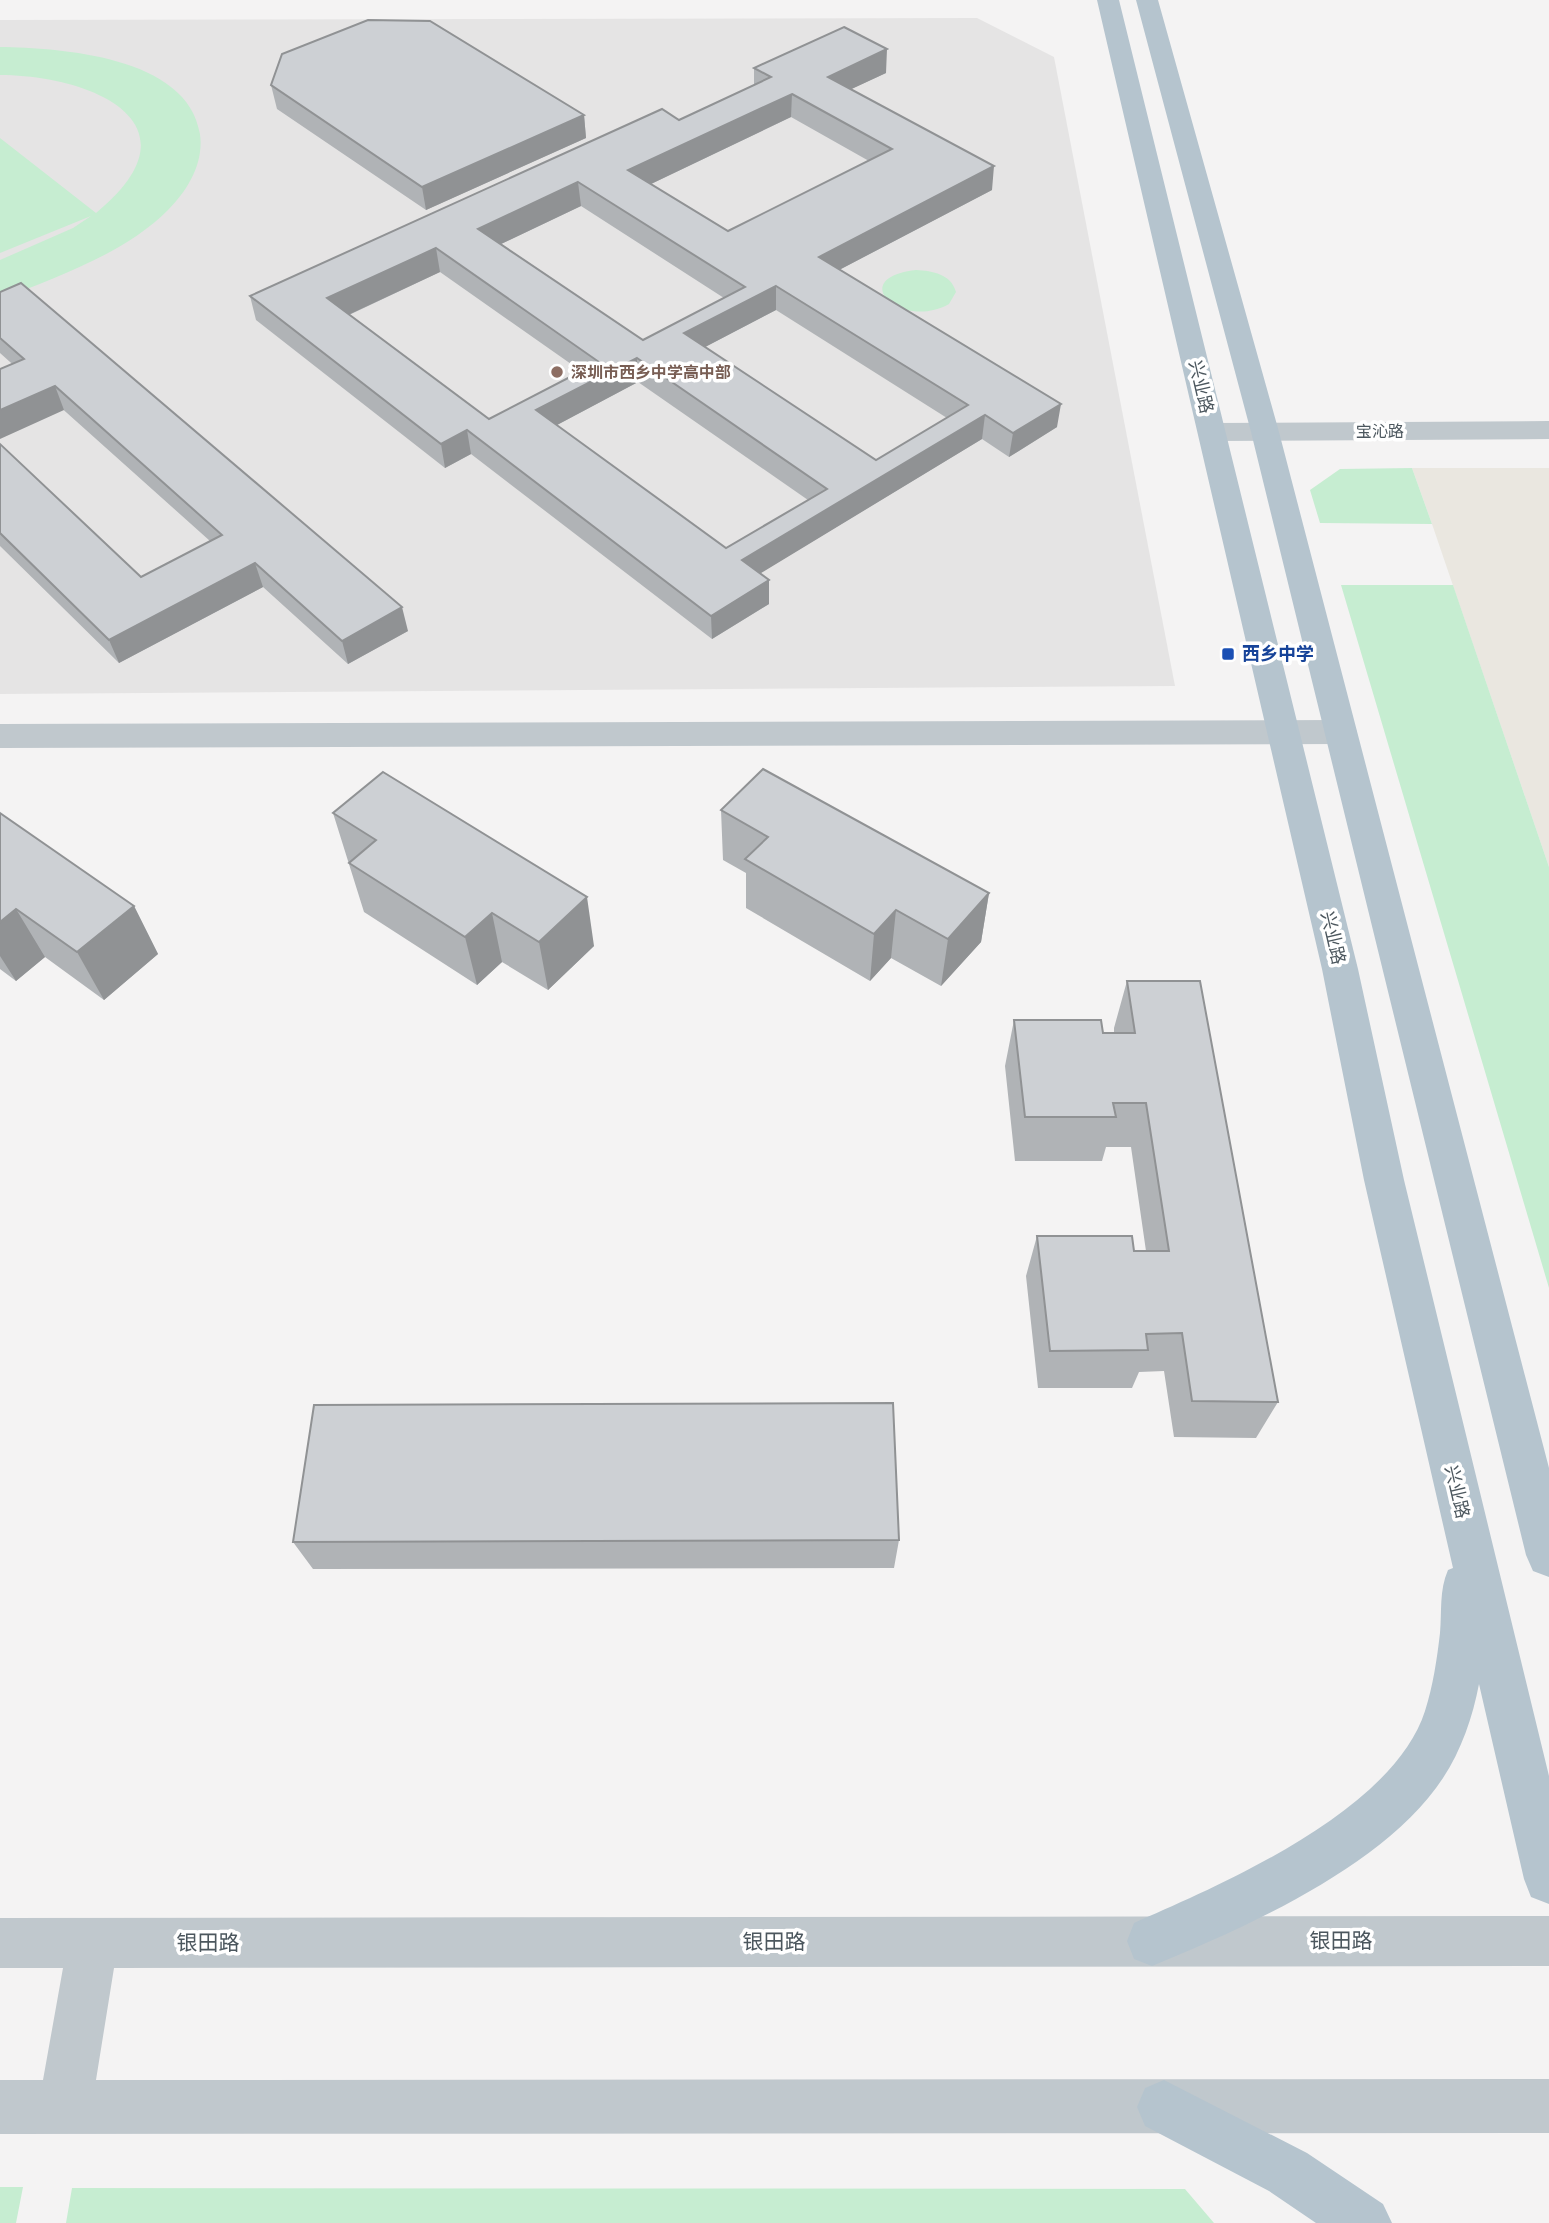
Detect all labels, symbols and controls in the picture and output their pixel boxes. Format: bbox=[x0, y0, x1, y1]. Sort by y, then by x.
street label: 兴业路 bbox=[1184, 358, 1218, 416]
place label: 深圳市西乡中学高中部 bbox=[571, 363, 731, 382]
marker: 深圳市西乡中学高中部 bbox=[549, 364, 565, 380]
street label: 宝沁路 bbox=[1356, 422, 1404, 441]
place label: 西乡中学 bbox=[1242, 643, 1314, 665]
marker: 西乡中学 bbox=[1220, 646, 1236, 662]
street label: 兴业路 bbox=[1316, 909, 1350, 967]
street label: 兴业路 bbox=[1440, 1463, 1474, 1521]
street label: 银田路 bbox=[1310, 1928, 1373, 1953]
street label: 银田路 bbox=[743, 1929, 806, 1954]
street label: 银田路 bbox=[177, 1930, 240, 1955]

